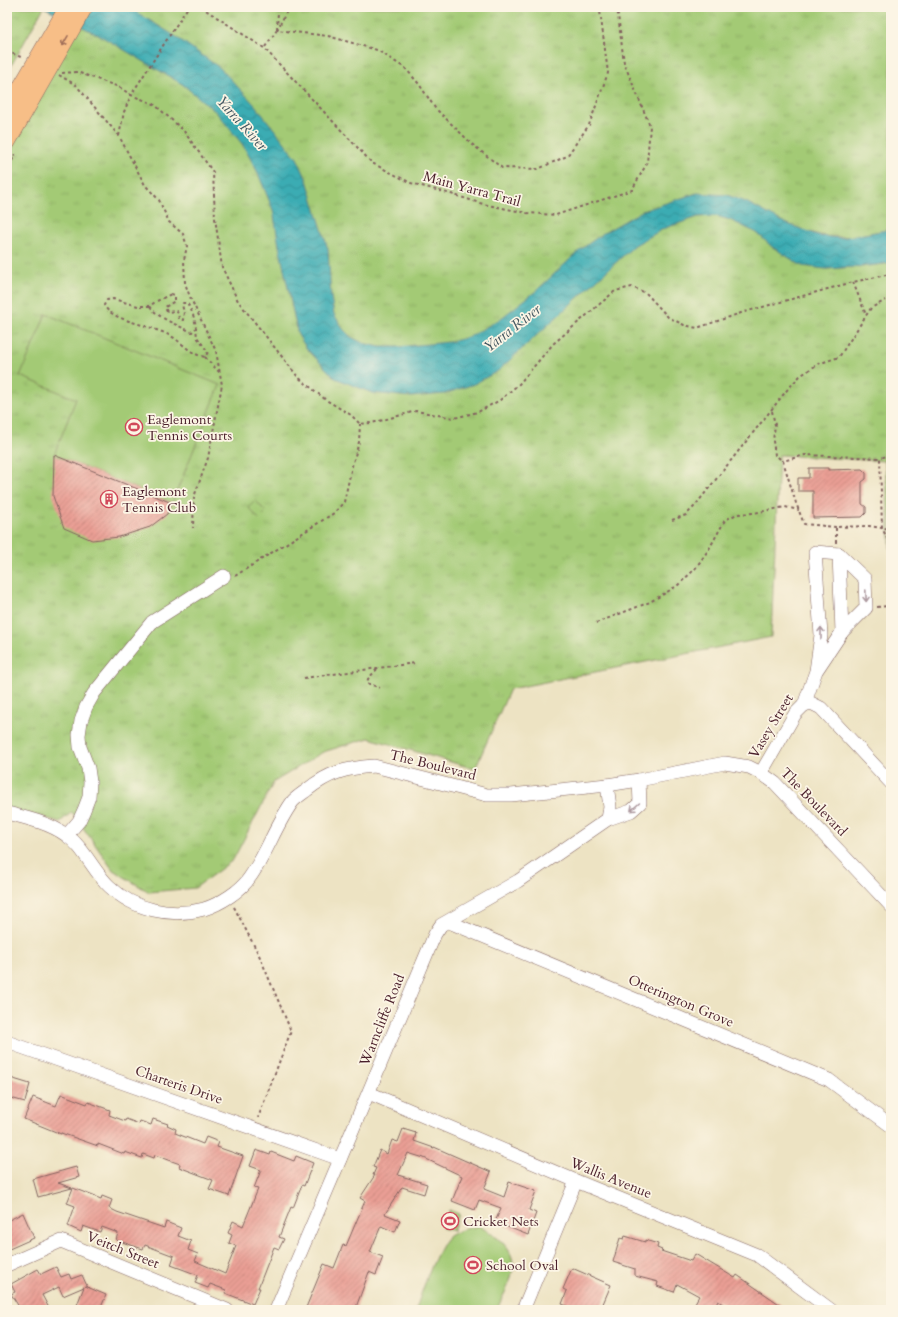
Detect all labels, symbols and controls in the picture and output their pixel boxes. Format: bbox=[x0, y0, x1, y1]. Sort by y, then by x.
one-way arrow bbox=[60, 35, 68, 47]
water label: Yarra River bbox=[212, 91, 273, 156]
street label: Main Yarra Trail bbox=[421, 167, 523, 211]
water label: Yarra River bbox=[479, 299, 546, 357]
place label: Eaglemont Tennis Courts bbox=[147, 410, 232, 445]
sports icon: Eaglemont Tennis Courts bbox=[124, 417, 144, 437]
place label: Eaglemont Tennis Club bbox=[122, 482, 196, 517]
building icon: Eaglemont Tennis Club bbox=[99, 489, 119, 509]
one-way arrow bbox=[862, 589, 869, 602]
one-way arrow bbox=[817, 627, 825, 640]
street label: Vasey Street bbox=[744, 690, 798, 762]
street label: The Boulevard bbox=[388, 745, 479, 785]
street label: The Boulevard bbox=[776, 764, 852, 841]
one-way arrow bbox=[630, 803, 640, 812]
street label: Otterington Grove bbox=[625, 970, 737, 1032]
street label: Warncliffe Road bbox=[355, 971, 409, 1070]
street label: Charteris Drive bbox=[133, 1061, 225, 1109]
street label: Wallis Avenue bbox=[566, 1153, 655, 1203]
sports icon: Cricket Nets bbox=[440, 1211, 460, 1231]
place label: Cricket Nets bbox=[463, 1212, 539, 1231]
street label: Veitch Street bbox=[84, 1227, 163, 1273]
sports icon: School Oval bbox=[463, 1255, 483, 1275]
place label: School Oval bbox=[486, 1256, 559, 1275]

